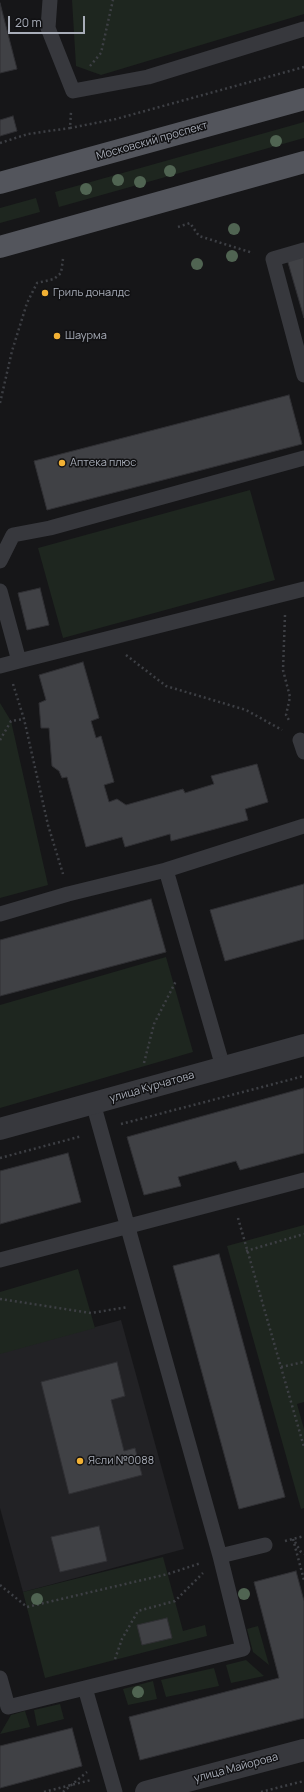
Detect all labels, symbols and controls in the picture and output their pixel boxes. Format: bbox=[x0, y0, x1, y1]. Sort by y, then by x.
scale bar bbox=[10, 8, 87, 34]
text: 20 m bbox=[15, 14, 42, 31]
street label: Московский проспект bbox=[95, 119, 209, 163]
place label: Гриль доналдс bbox=[53, 286, 130, 300]
marker: Гриль доналдс bbox=[40, 288, 50, 298]
place label: Шаурма bbox=[65, 329, 107, 343]
marker: Шаурма bbox=[52, 331, 62, 341]
place label: Аптека плюс bbox=[70, 456, 136, 470]
marker: Аптека плюс bbox=[57, 458, 67, 468]
street label: улица Курчатова bbox=[108, 1069, 196, 1105]
place label: Ясли №0088 bbox=[88, 1454, 154, 1468]
marker: Ясли №0088 bbox=[75, 1456, 85, 1466]
street label: улица Майорова bbox=[193, 1750, 279, 1786]

